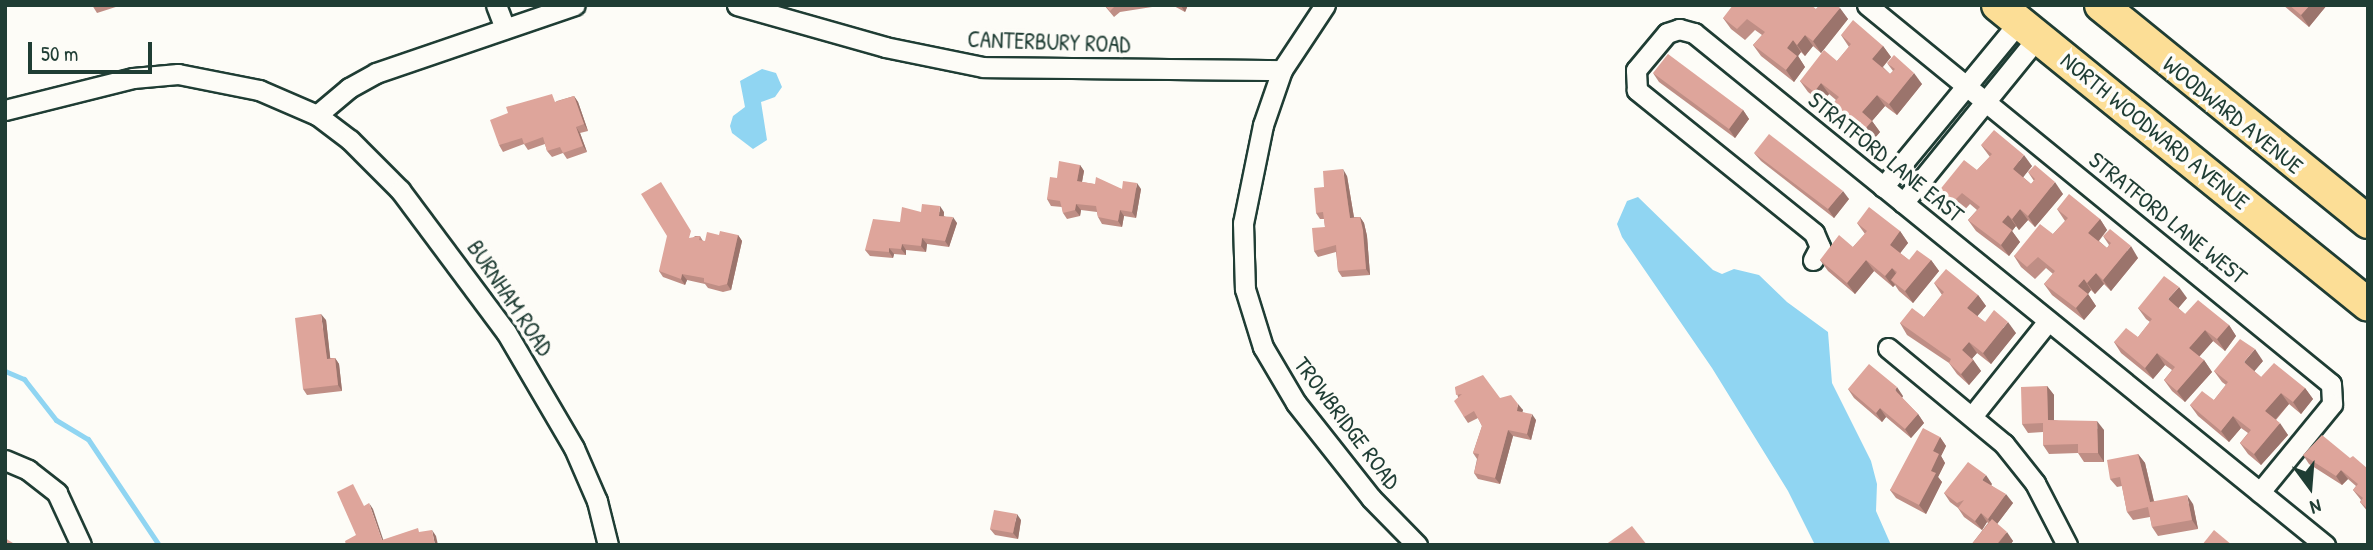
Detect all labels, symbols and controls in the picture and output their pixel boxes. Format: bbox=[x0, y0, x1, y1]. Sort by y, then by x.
street label: CANTERBURY ROAD bbox=[967, 25, 1131, 59]
scale bar bbox=[32, 28, 156, 72]
text: 50 m bbox=[41, 39, 78, 68]
street label: NORTH WOODWARD AVENUE bbox=[2055, 47, 2255, 215]
street label: WOODWARD AVENUE bbox=[2157, 50, 2309, 180]
street label: STRATFORD LANE EAST bbox=[1803, 86, 1969, 228]
street label: STRATFORD LANE WEST bbox=[2084, 146, 2252, 290]
street label: BURNHAM ROAD bbox=[461, 235, 559, 361]
street label: TROWBRIDGE ROAD bbox=[1288, 351, 1406, 495]
north arrow bbox=[2275, 452, 2345, 522]
text: N bbox=[2307, 493, 2324, 521]

